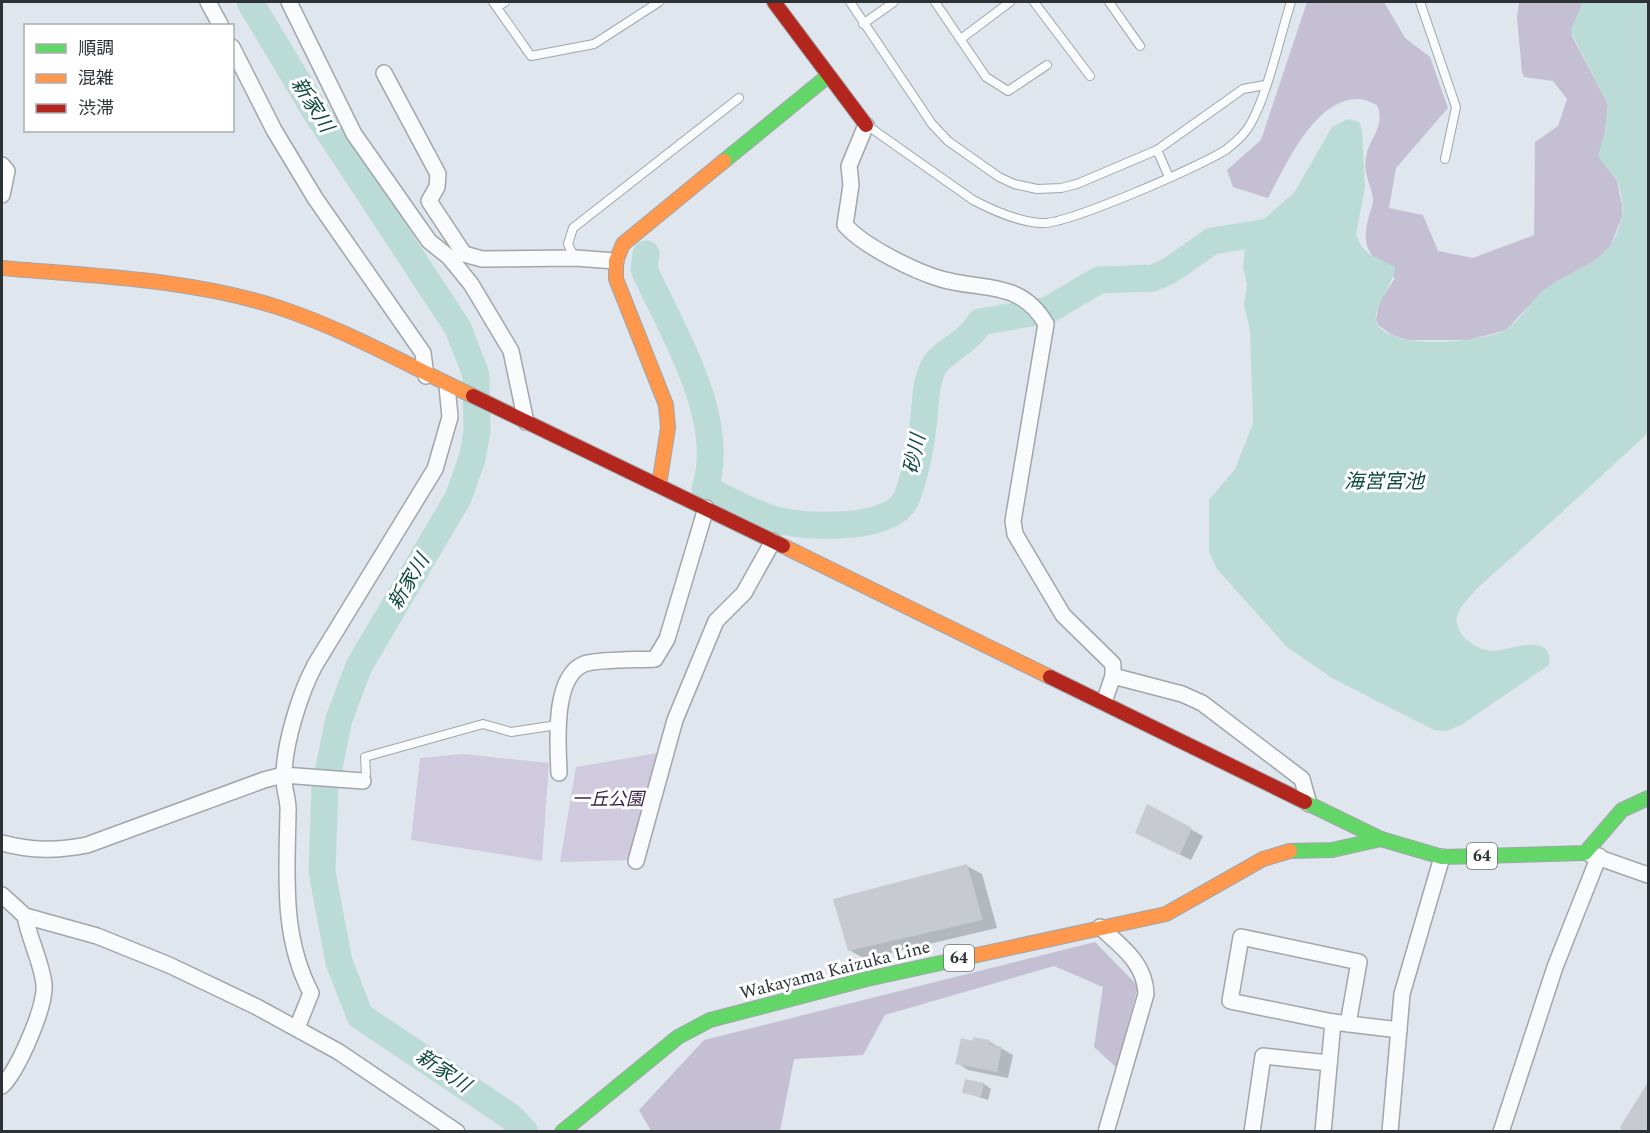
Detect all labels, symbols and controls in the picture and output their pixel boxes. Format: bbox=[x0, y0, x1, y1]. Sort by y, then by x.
legend bbox=[24, 24, 234, 132]
text: 順調 bbox=[78, 35, 114, 62]
text: 混雑 bbox=[78, 65, 114, 92]
water label: 新家川 bbox=[283, 72, 342, 140]
text: 渋滞 bbox=[78, 95, 114, 122]
water label: 砂川 bbox=[896, 430, 934, 476]
water label: 海営宮池 bbox=[1344, 467, 1426, 497]
water label: 新家川 bbox=[381, 547, 438, 615]
park label: 一丘公園 bbox=[572, 786, 647, 813]
road number: 64 bbox=[1467, 843, 1497, 869]
street label: Wakayama Kaizuka Line bbox=[737, 933, 933, 1007]
road number: 64 bbox=[944, 945, 974, 971]
water label: 新家川 bbox=[410, 1042, 478, 1101]

